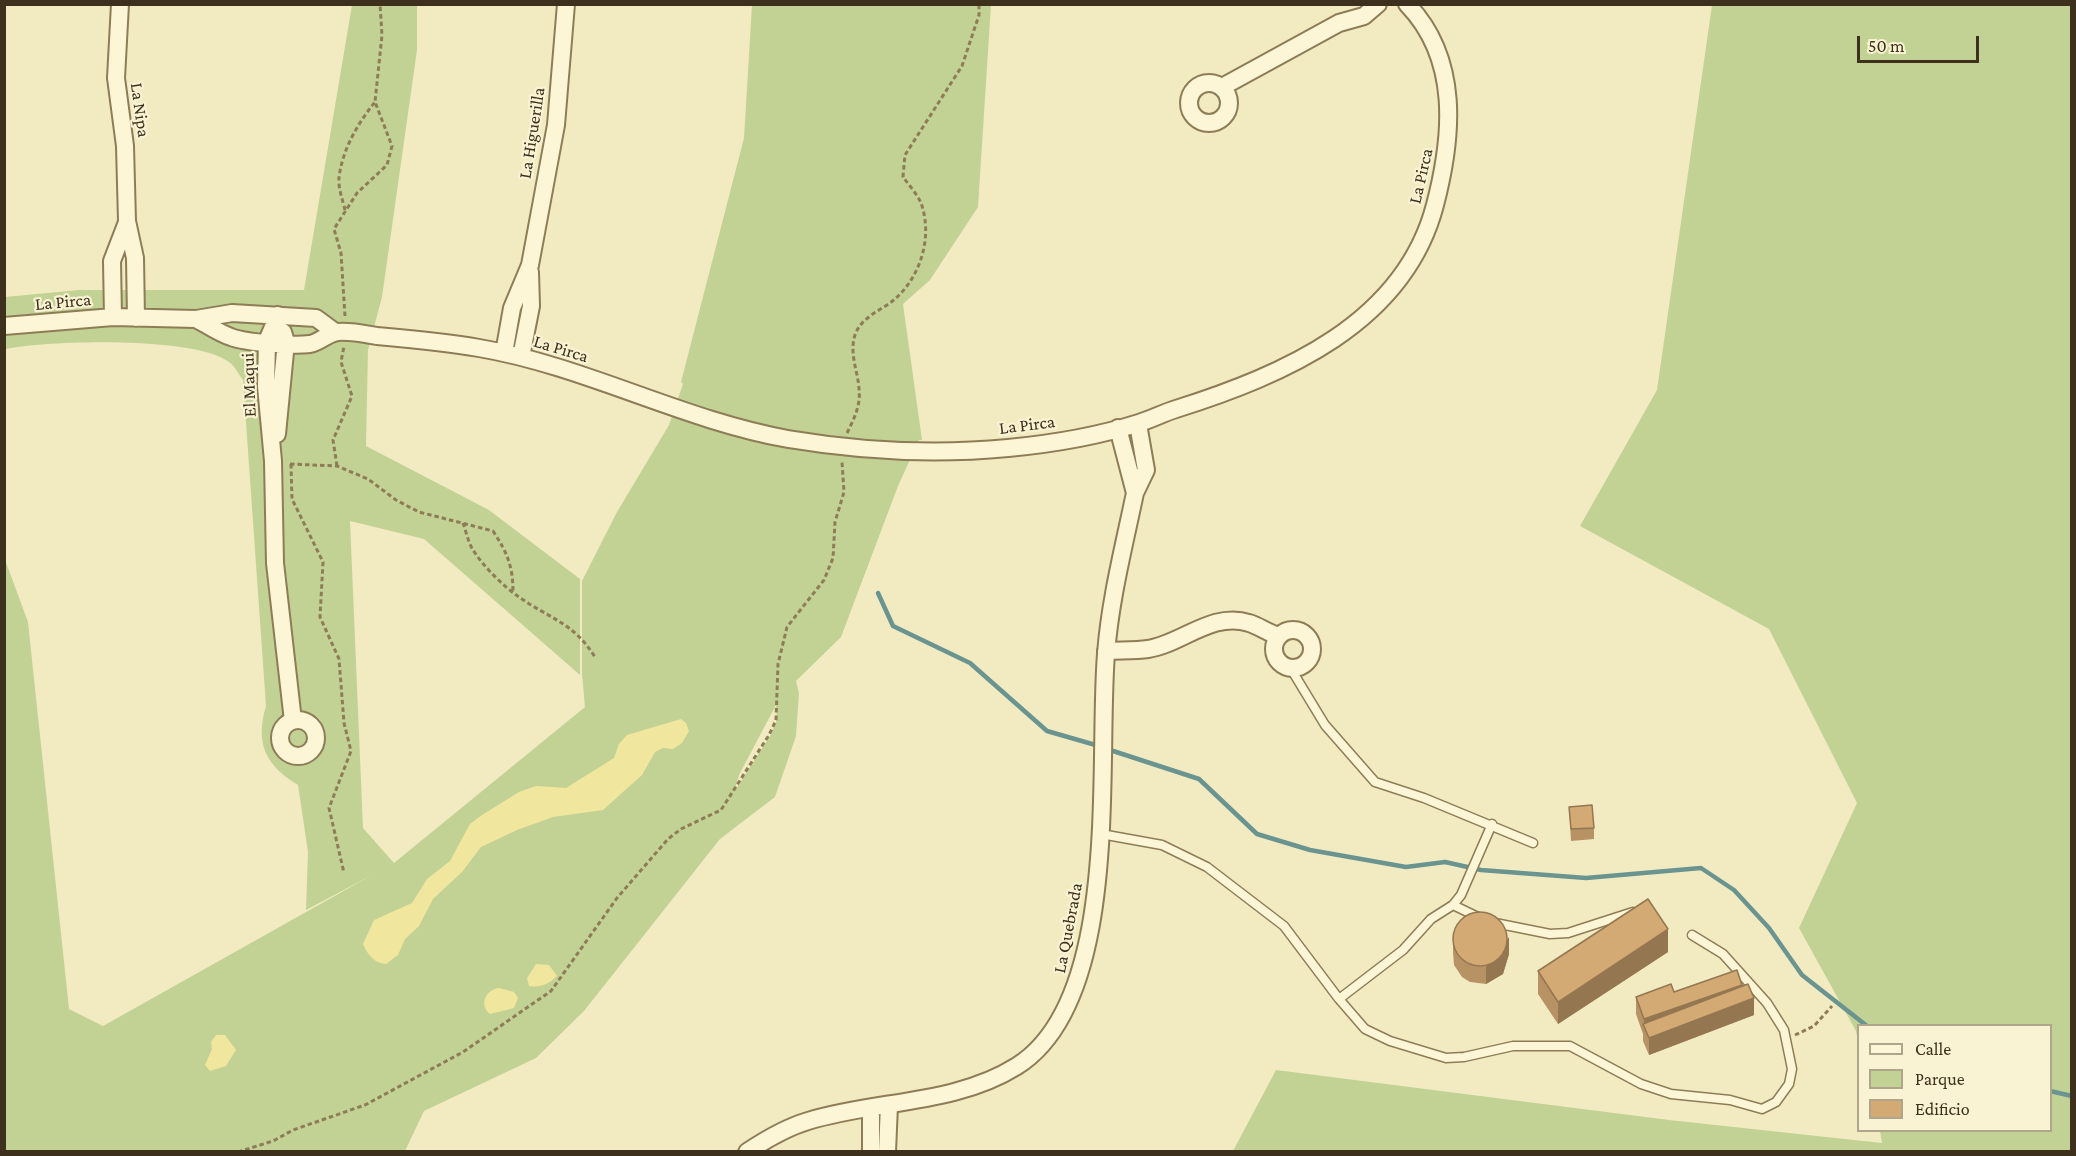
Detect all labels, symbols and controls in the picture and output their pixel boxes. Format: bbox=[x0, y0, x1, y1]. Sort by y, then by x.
scale bar bbox=[1860, 24, 1982, 62]
text: 50 m bbox=[1868, 36, 1905, 56]
street label: La Nipa bbox=[125, 81, 155, 139]
street label: La Higuerilla bbox=[514, 86, 550, 180]
street label: La Pirca bbox=[1404, 146, 1438, 206]
street label: La Pirca bbox=[34, 289, 92, 315]
street label: La Pirca bbox=[531, 330, 591, 368]
street label: El Maqui bbox=[237, 352, 261, 418]
street label: La Pirca bbox=[998, 411, 1056, 439]
street label: La Quebrada bbox=[1049, 881, 1087, 975]
legend bbox=[1857, 1024, 2052, 1132]
text: Calle bbox=[1915, 1039, 1951, 1059]
text: Parque bbox=[1915, 1069, 1965, 1089]
text: Edificio bbox=[1915, 1099, 1970, 1119]

